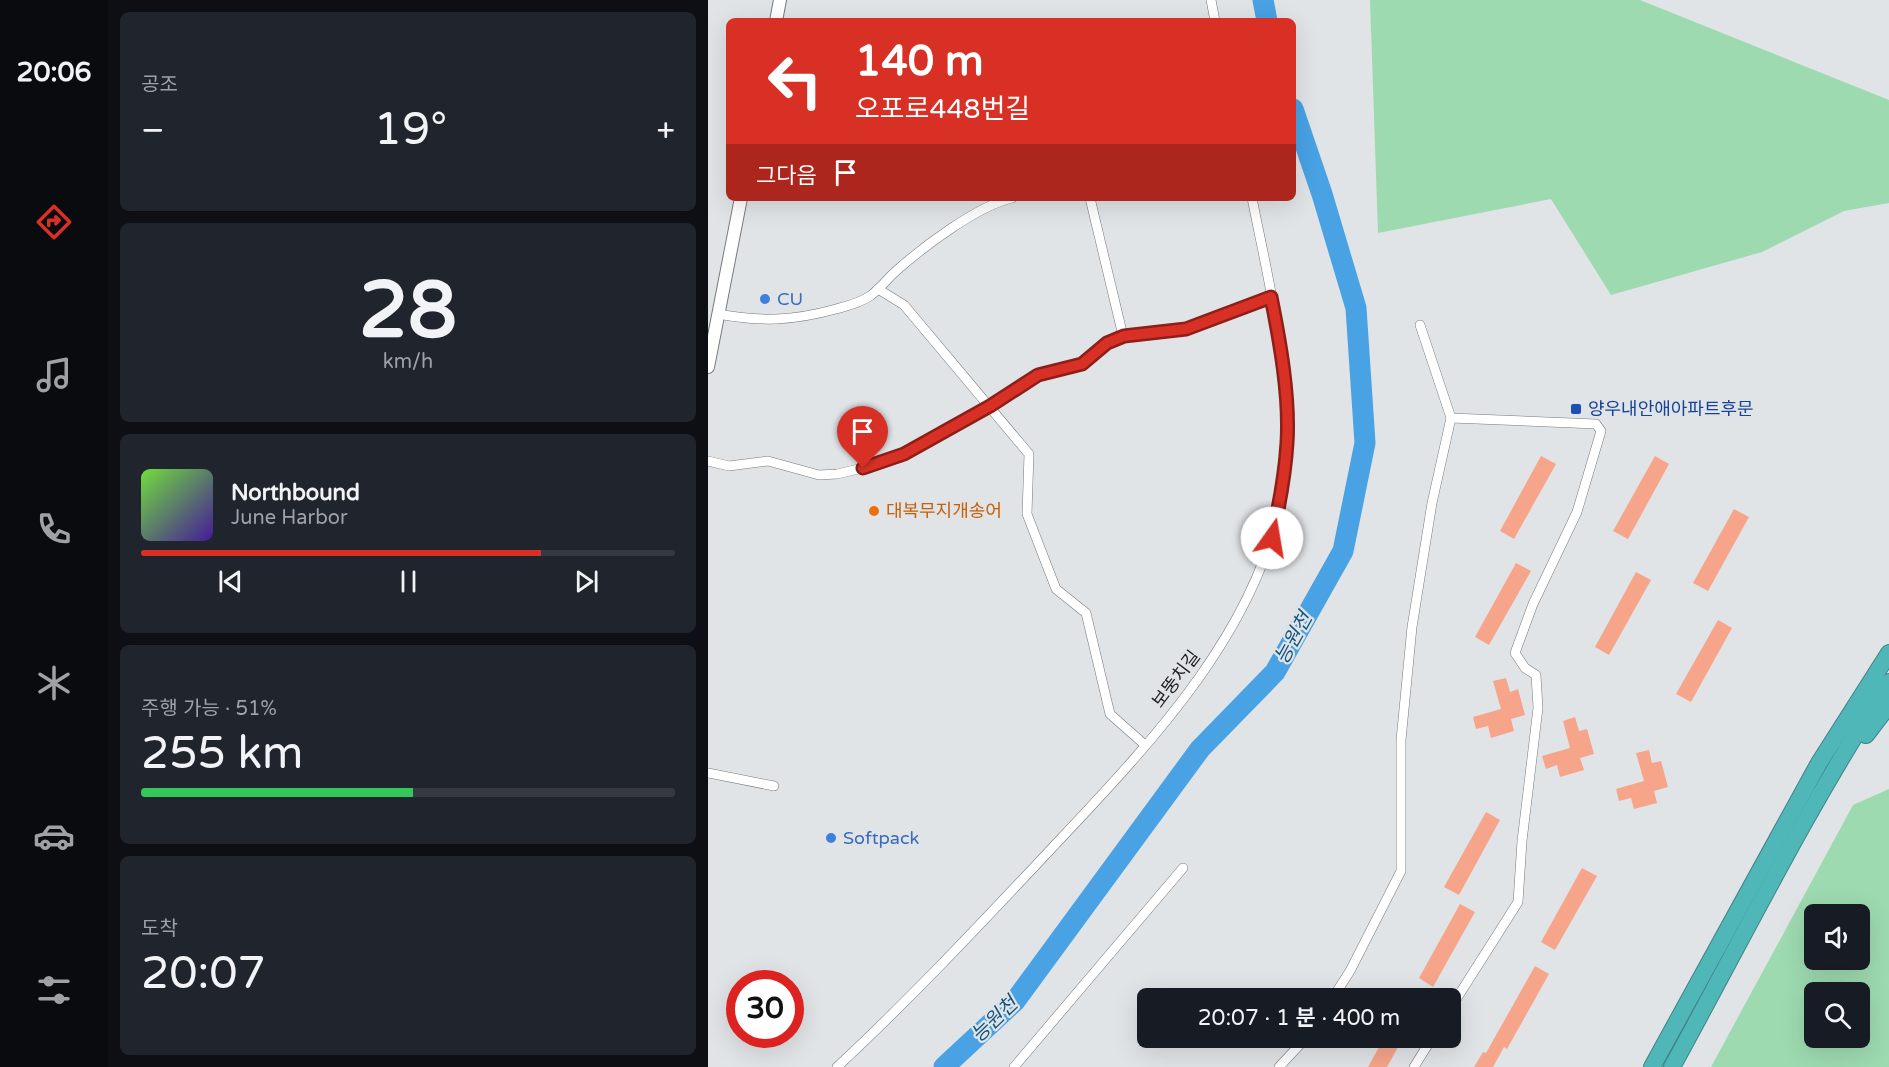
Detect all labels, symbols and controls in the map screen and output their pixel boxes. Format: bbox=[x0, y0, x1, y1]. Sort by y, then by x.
text: 140 m bbox=[855, 36, 984, 87]
icon: left bbox=[756, 42, 834, 120]
text: 20:06 bbox=[17, 56, 91, 89]
text: 공조 bbox=[141, 73, 178, 97]
text: 오포로448번길 bbox=[855, 93, 1030, 126]
text: 19° bbox=[374, 103, 447, 157]
text: − bbox=[141, 111, 165, 150]
text: + bbox=[656, 111, 675, 150]
icon: arrive bbox=[829, 156, 862, 189]
text: 그다음 bbox=[756, 163, 817, 189]
icon: directions bbox=[33, 201, 75, 243]
text: 28 bbox=[359, 264, 457, 358]
place label: CU bbox=[777, 288, 803, 310]
marker: CU bbox=[758, 292, 772, 306]
text: km/h bbox=[383, 350, 433, 374]
icon: music bbox=[33, 354, 75, 396]
place label: 양우내안애아파트후문 bbox=[1588, 398, 1754, 420]
marker: 양우내안애아파트후문 bbox=[1569, 402, 1583, 416]
pin bbox=[837, 406, 888, 468]
icon: arrive bbox=[846, 415, 879, 448]
text: Northbound bbox=[231, 480, 360, 506]
place label: 대복무지개송어 bbox=[886, 500, 1002, 522]
marker: 대복무지개송어 bbox=[867, 504, 881, 518]
text: June Harbor bbox=[231, 506, 348, 530]
position arrow bbox=[1240, 506, 1304, 570]
icon: phone bbox=[33, 508, 75, 550]
icon: previous bbox=[214, 565, 247, 598]
icon: pause bbox=[392, 565, 425, 598]
icon: next bbox=[570, 565, 603, 598]
water label: 능원천 bbox=[1270, 606, 1319, 668]
street label: 보뚱치길 bbox=[1147, 646, 1205, 712]
icon: climate bbox=[33, 662, 75, 704]
text: 주행 가능 · 51% bbox=[141, 697, 277, 721]
text: 255 km bbox=[141, 727, 303, 781]
icon: car bbox=[33, 815, 75, 857]
place label: Softpack bbox=[843, 827, 920, 849]
marker: Softpack bbox=[824, 831, 838, 845]
map controls bbox=[1804, 904, 1870, 1048]
button: sound bbox=[1804, 904, 1870, 970]
text: 도착 bbox=[141, 917, 178, 941]
text: 20:07 bbox=[141, 947, 266, 1001]
icon: filters bbox=[33, 969, 75, 1011]
speed limit sign: 30 bbox=[726, 970, 804, 1048]
button: search bbox=[1804, 982, 1870, 1048]
water label: 능원천 bbox=[967, 990, 1025, 1048]
text: 20:07 · 1 분 · 400 m bbox=[1198, 1005, 1400, 1031]

